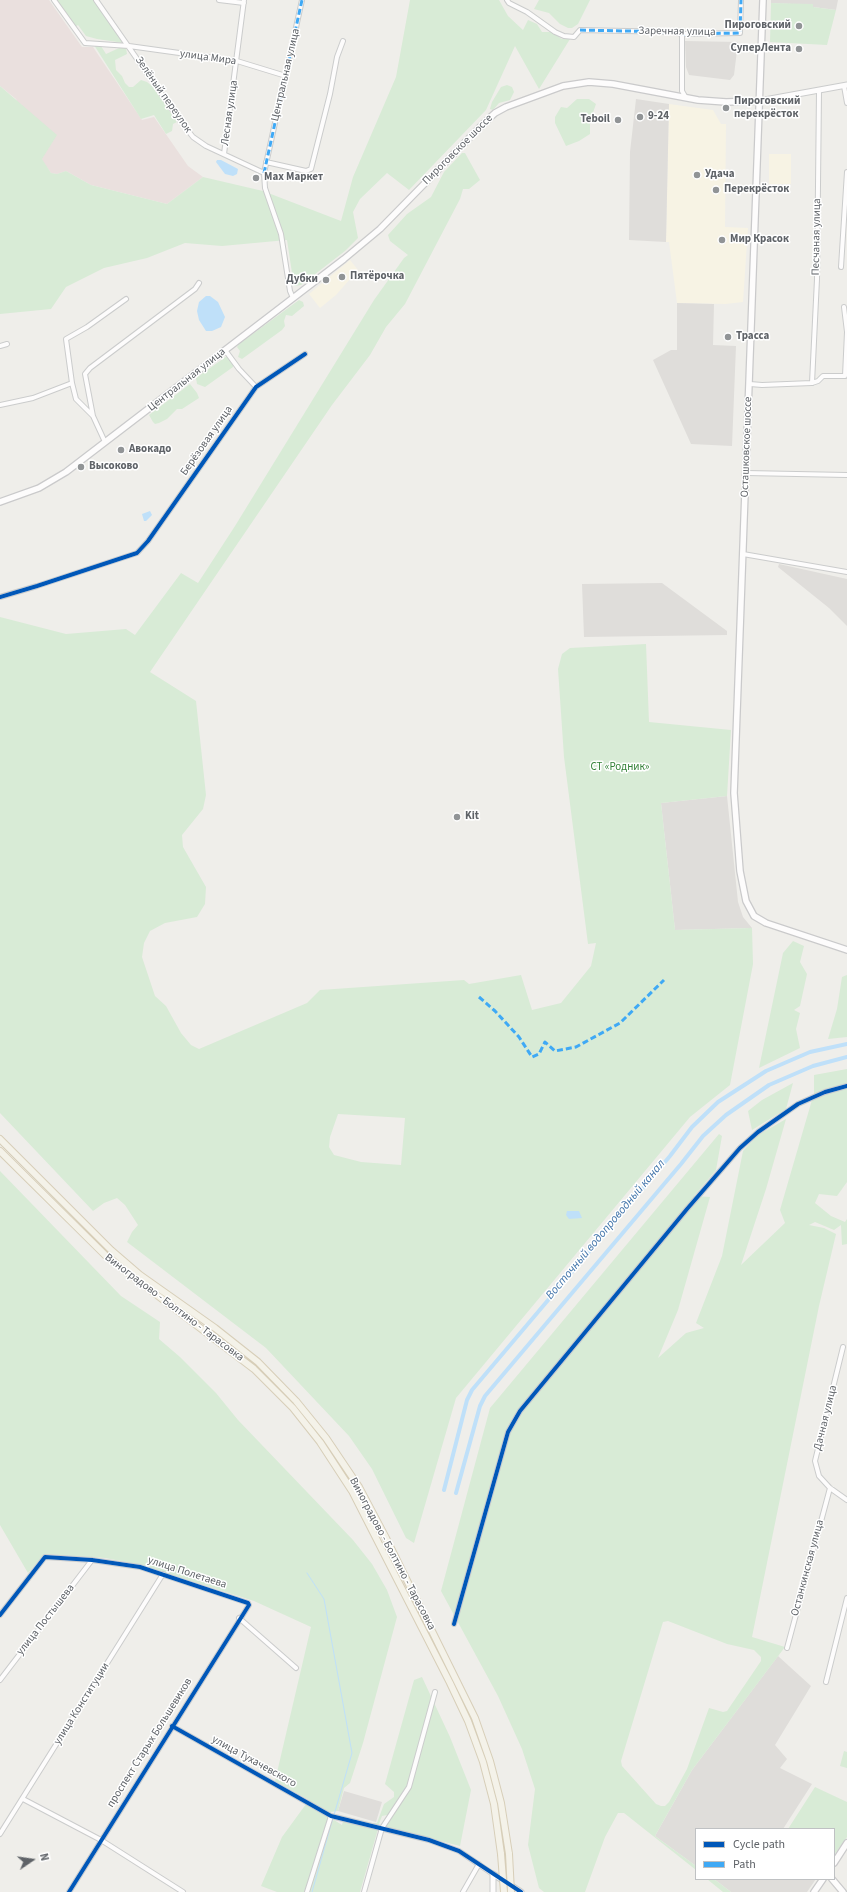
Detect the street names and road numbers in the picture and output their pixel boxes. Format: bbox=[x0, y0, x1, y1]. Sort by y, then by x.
street label: Заречная улица bbox=[638, 25, 716, 39]
street label: Центральная улица bbox=[269, 27, 303, 123]
street label: улица Мира bbox=[179, 48, 237, 68]
street label: Зелёный переулок bbox=[132, 54, 194, 136]
street label: Лесная улица bbox=[219, 79, 241, 147]
street label: Пироговское шоссе bbox=[420, 112, 496, 188]
street label: Песчаная улица bbox=[810, 198, 824, 276]
street label: Центральная улица bbox=[146, 346, 228, 414]
street label: Осташковское шоссе bbox=[739, 396, 755, 498]
street label: Берёзовая улица bbox=[178, 404, 236, 478]
street label: Виноградово - Болтино - Тарасовка bbox=[102, 1251, 246, 1365]
street label: Дачная улица bbox=[812, 1384, 840, 1452]
street label: Виноградово - Болтино - Тарасовка bbox=[346, 1475, 438, 1633]
street label: Останкинская улица bbox=[789, 1518, 827, 1618]
street label: улица Полетаева bbox=[146, 1554, 228, 1592]
street label: улица Постышева bbox=[14, 1582, 78, 1658]
street label: улица Конституции bbox=[51, 1660, 113, 1748]
street label: проспект Старых Большевиков bbox=[105, 1676, 195, 1810]
street label: улица Тухачевского bbox=[209, 1733, 299, 1791]

